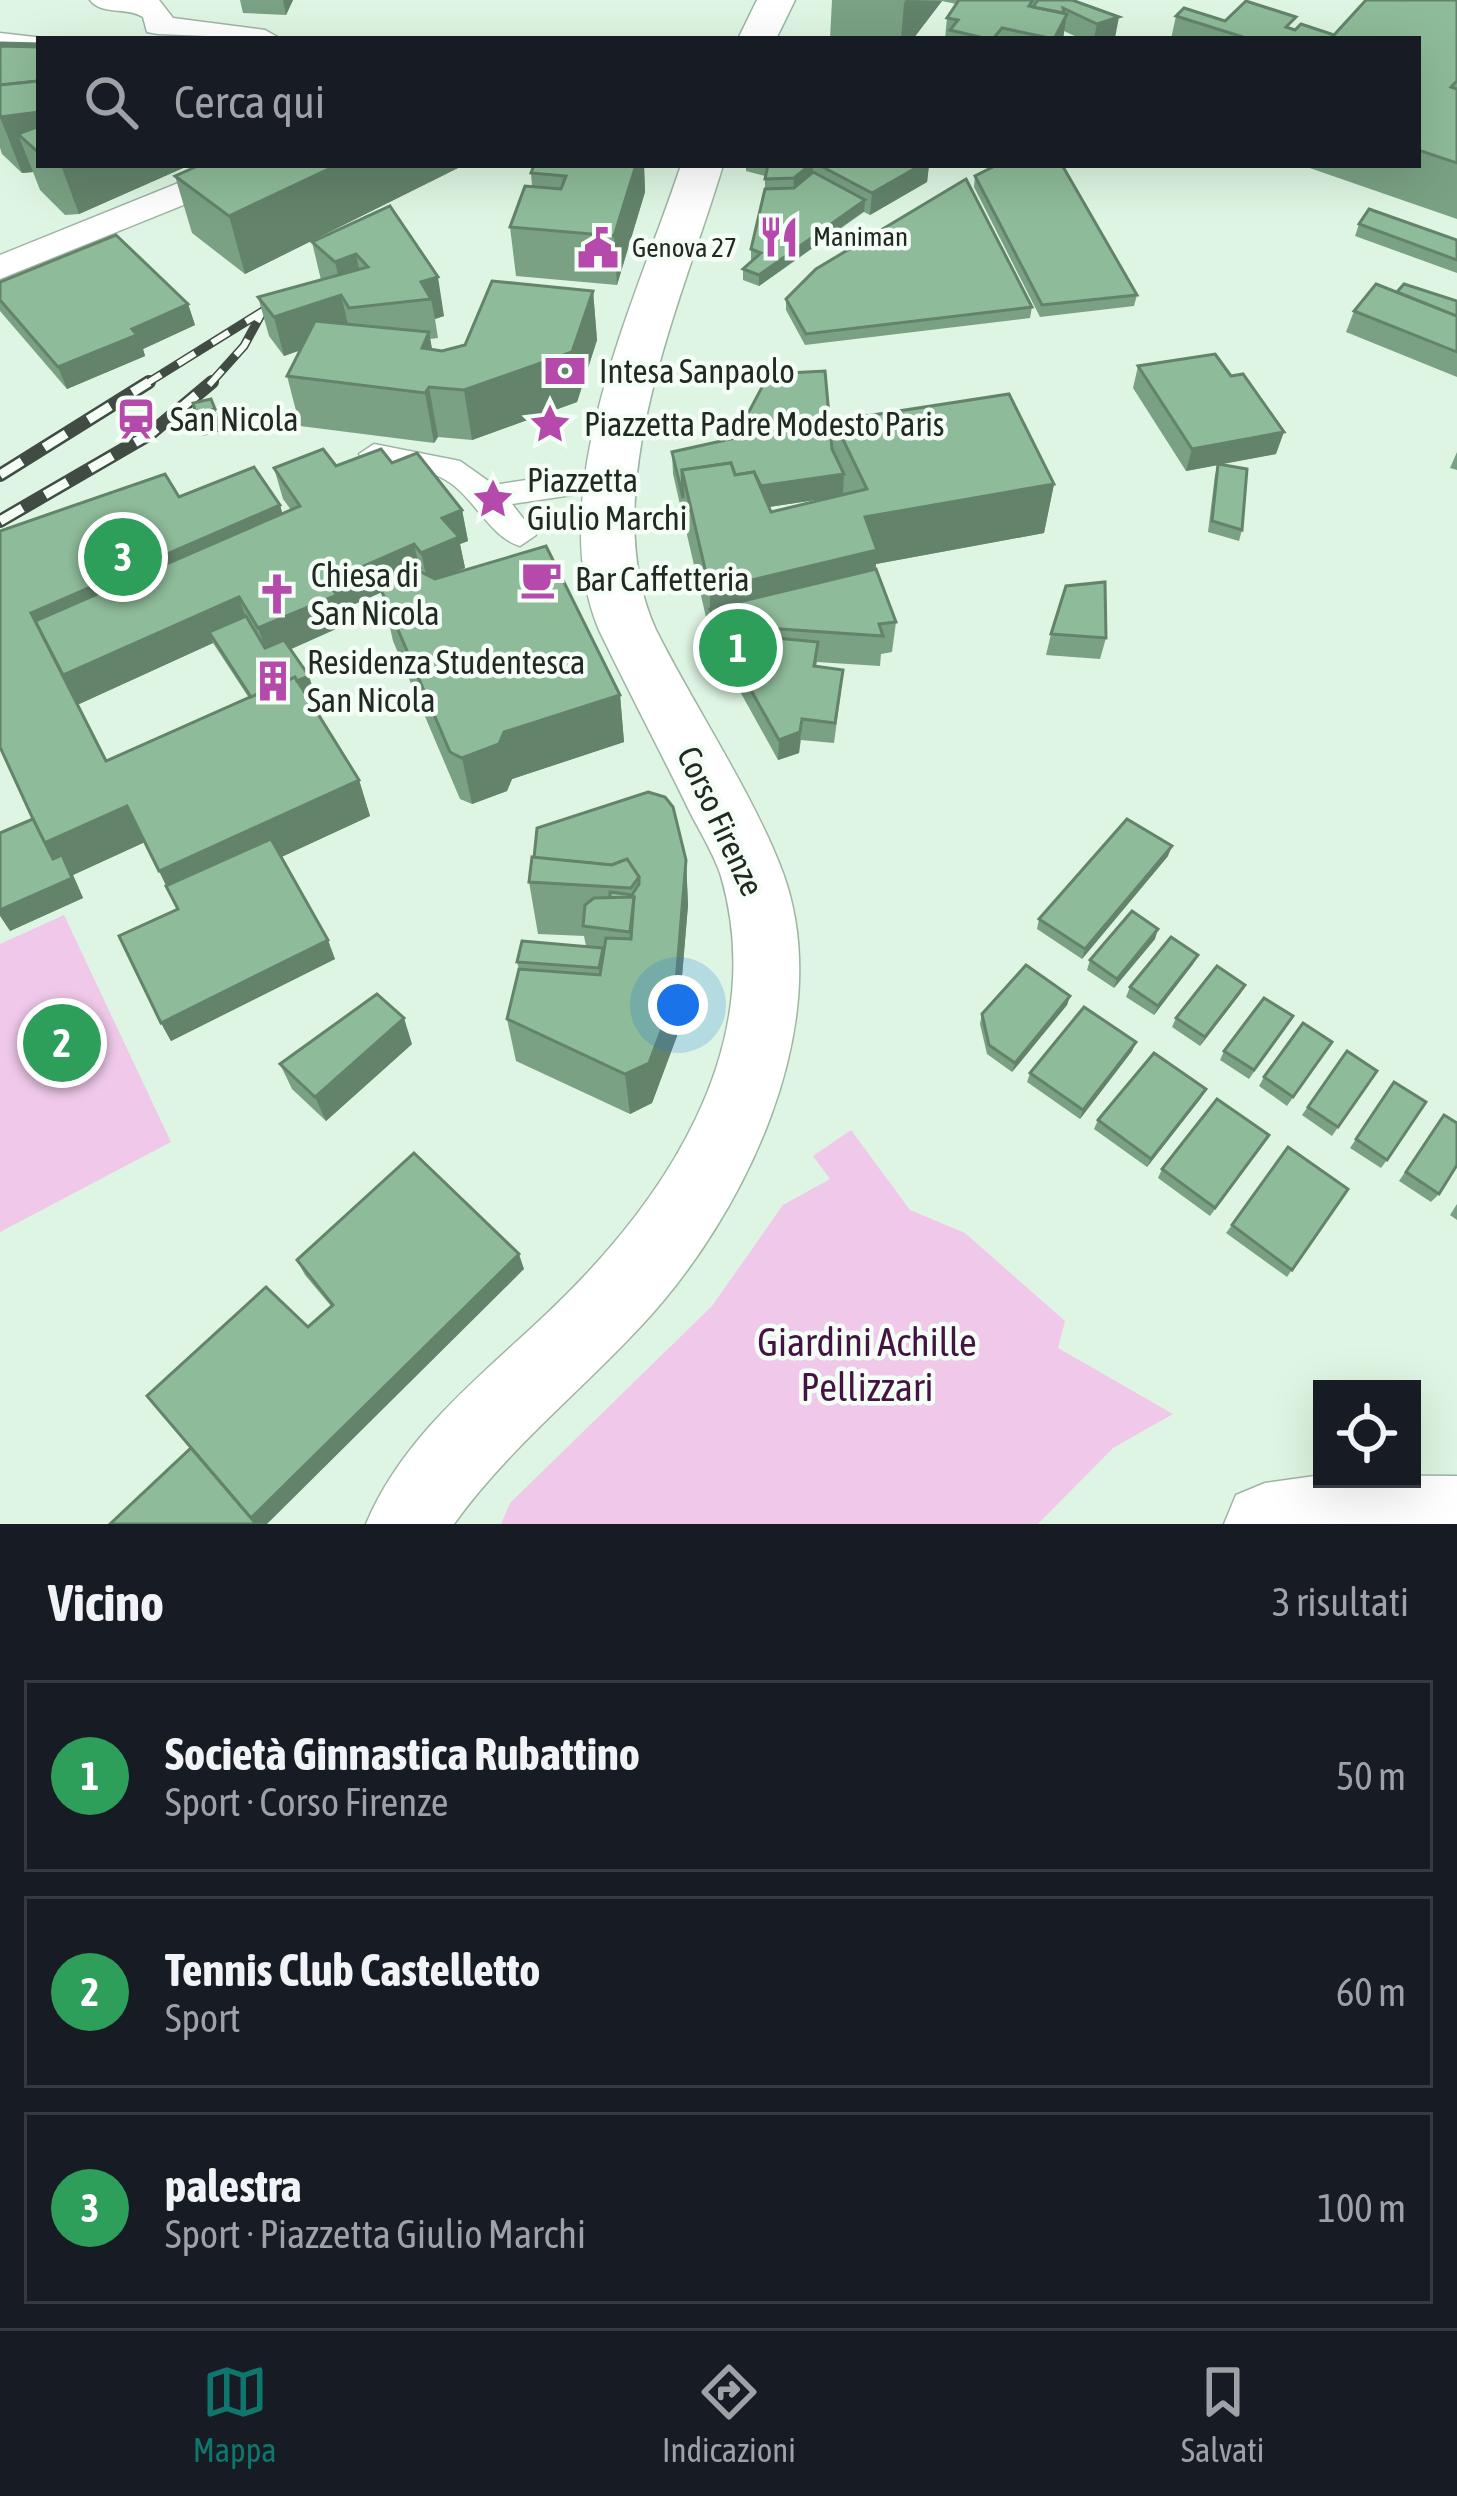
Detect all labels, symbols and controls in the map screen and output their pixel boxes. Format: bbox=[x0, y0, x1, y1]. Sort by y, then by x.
search box bbox=[36, 36, 1421, 168]
icon: search bbox=[78, 69, 144, 135]
text: Cerca qui bbox=[174, 76, 325, 128]
restaurant icon: Maniman bbox=[756, 214, 802, 260]
place label: Maniman bbox=[813, 221, 908, 252]
public building icon: Genova 27 bbox=[575, 225, 621, 271]
place label: Genova 27 bbox=[632, 232, 737, 263]
bank icon: Intesa Sanpaolo bbox=[542, 348, 588, 394]
place label: Intesa Sanpaolo bbox=[599, 352, 795, 390]
station icon: San Nicola bbox=[113, 396, 159, 442]
place label: San Nicola bbox=[170, 400, 299, 438]
place icon: Piazzetta Padre Modesto Paris bbox=[527, 401, 573, 447]
place label: Piazzetta Padre Modesto Paris bbox=[584, 405, 944, 443]
place label: Piazzetta Giulio Marchi bbox=[527, 461, 687, 537]
place icon: Piazzetta Giulio Marchi bbox=[470, 476, 516, 522]
pin: 3 bbox=[84, 512, 162, 602]
place label: Chiesa di San Nicola bbox=[311, 556, 440, 632]
cafe icon: Bar Caffetteria bbox=[518, 556, 564, 602]
place label: Bar Caffetteria bbox=[575, 560, 750, 598]
church icon: Chiesa di San Nicola bbox=[254, 571, 300, 617]
pin: 1 bbox=[699, 603, 777, 693]
place label: Residenza Studentesca San Nicola bbox=[307, 643, 585, 719]
building icon: Residenza Studentesca San Nicola bbox=[250, 658, 296, 704]
street label: Corso Firenze bbox=[670, 741, 772, 901]
your location bbox=[648, 975, 708, 1035]
pin: 2 bbox=[23, 998, 101, 1088]
park label: Giardini Achille Pellizzari bbox=[757, 1320, 977, 1409]
map controls bbox=[1313, 1380, 1421, 1488]
button: locate bbox=[1313, 1380, 1421, 1488]
text: Vicino bbox=[48, 1573, 164, 1632]
text: 3 risultati bbox=[1272, 1580, 1409, 1624]
text: Società Ginnastica Rubattino bbox=[165, 1728, 640, 1780]
text: 1 bbox=[81, 1754, 99, 1798]
text: 50 m bbox=[1336, 1754, 1406, 1798]
text: Sport · Corso Firenze bbox=[165, 1780, 449, 1824]
text: Tennis Club Castelletto bbox=[165, 1944, 540, 1996]
text: 2 bbox=[81, 1970, 99, 2014]
text: 60 m bbox=[1336, 1970, 1406, 2014]
text: Sport bbox=[165, 1996, 241, 2040]
text: palestra bbox=[165, 2160, 301, 2212]
text: 3 bbox=[81, 2186, 99, 2230]
text: 100 m bbox=[1318, 2186, 1406, 2230]
text: Sport · Piazzetta Giulio Marchi bbox=[165, 2212, 586, 2256]
tab: Mappa bbox=[193, 2359, 277, 2469]
tab: Indicazioni bbox=[662, 2359, 796, 2469]
tab: Salvati bbox=[1181, 2359, 1264, 2469]

